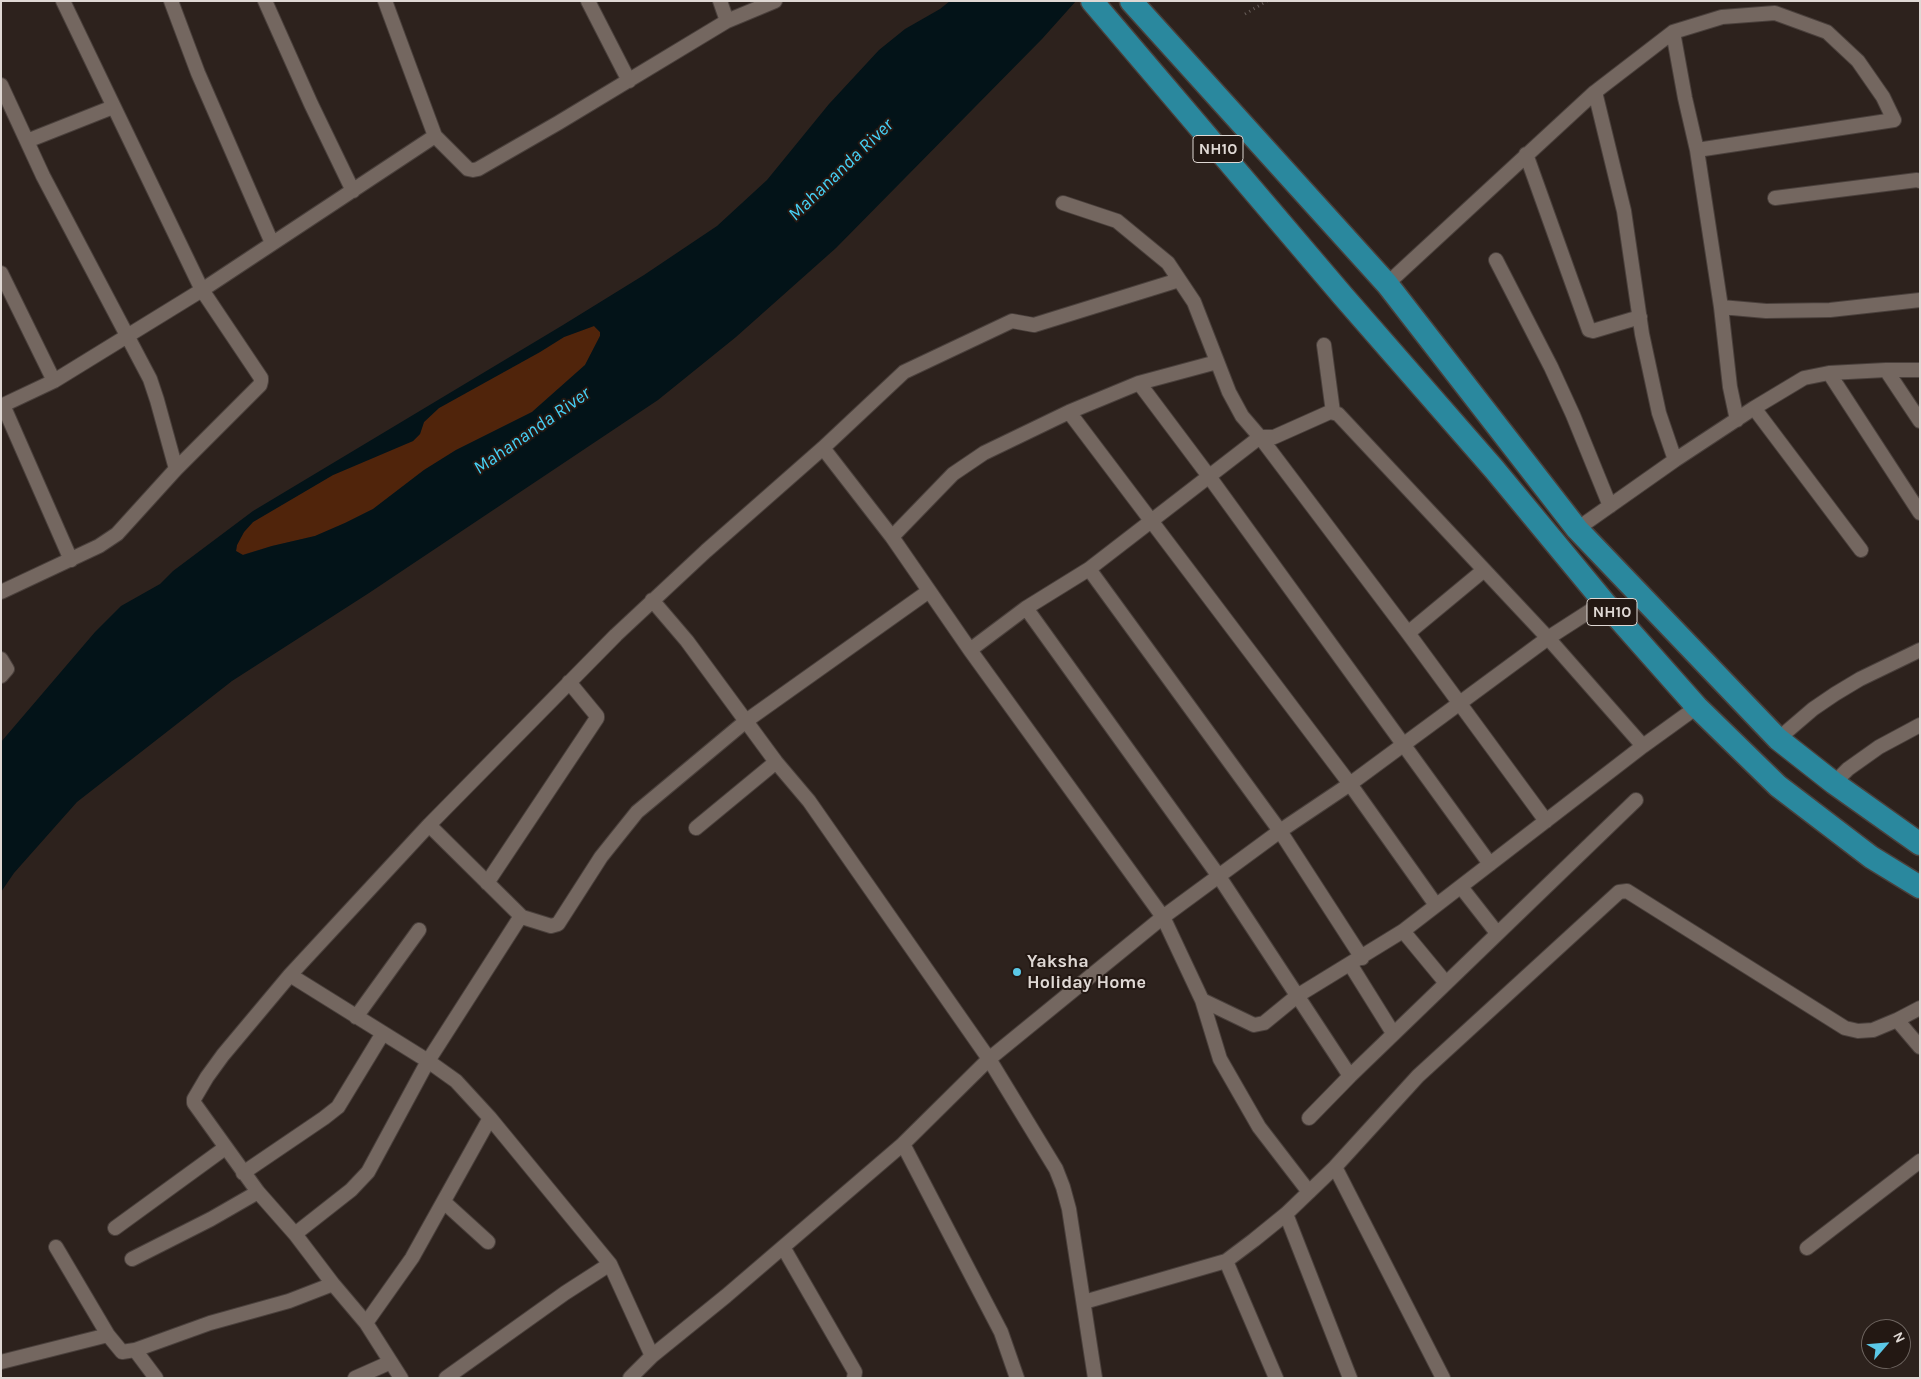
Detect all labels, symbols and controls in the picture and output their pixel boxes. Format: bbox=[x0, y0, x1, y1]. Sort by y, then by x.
water label: Mahananda River bbox=[784, 114, 898, 226]
road number: NH10 bbox=[1193, 136, 1243, 162]
water label: Mahananda River bbox=[469, 382, 595, 480]
road number: NH10 bbox=[1587, 598, 1637, 626]
place label: Yaksha Holiday Home bbox=[1027, 951, 1146, 994]
marker: Yaksha Holiday Home bbox=[1011, 966, 1023, 978]
north arrow bbox=[1861, 1319, 1911, 1369]
text: N bbox=[1889, 1329, 1909, 1346]

